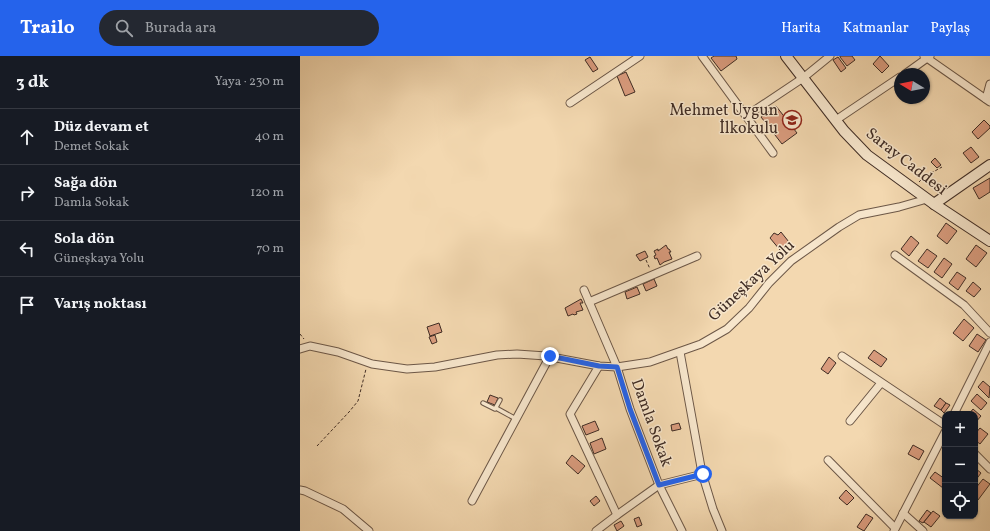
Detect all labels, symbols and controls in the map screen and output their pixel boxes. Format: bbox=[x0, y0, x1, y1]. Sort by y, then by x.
search box bbox=[99, 10, 379, 46]
text: Trailo bbox=[20, 15, 75, 41]
icon: search bbox=[113, 17, 135, 39]
text: Burada ara bbox=[145, 18, 216, 39]
text: Harita bbox=[781, 19, 821, 38]
text: Katmanlar bbox=[843, 19, 909, 38]
text: Paylaş bbox=[931, 19, 970, 38]
north arrow bbox=[894, 68, 930, 104]
text: 3 dk bbox=[16, 71, 49, 94]
text: Yaya · 230 m bbox=[214, 73, 284, 91]
place label: Mehmet Uygun İlkokulu bbox=[670, 100, 778, 140]
school or university icon: Mehmet Uygun İlkokulu bbox=[781, 109, 803, 131]
text: Düz devam et bbox=[54, 117, 149, 138]
street label: Saray Caddesi bbox=[861, 123, 952, 201]
icon: ahead bbox=[16, 126, 38, 148]
text: 40 m bbox=[255, 128, 284, 146]
text: Demet Sokak bbox=[54, 138, 129, 156]
text: Sağa dön bbox=[54, 173, 118, 194]
icon: right bbox=[16, 182, 38, 204]
text: 120 m bbox=[250, 184, 284, 202]
text: Damla Sokak bbox=[54, 194, 129, 212]
text: Sola dön bbox=[54, 229, 115, 250]
street label: Güneşkaya Yolu bbox=[704, 235, 800, 327]
icon: left bbox=[16, 238, 38, 260]
text: 70 m bbox=[256, 240, 284, 258]
text: Güneşkaya Yolu bbox=[54, 250, 144, 268]
icon: arrive bbox=[16, 294, 38, 316]
text: Varış noktası bbox=[54, 294, 147, 315]
route end bbox=[541, 347, 559, 365]
street label: Damla Sokak bbox=[625, 376, 677, 470]
map controls bbox=[942, 411, 978, 519]
button: + bbox=[942, 411, 978, 447]
button: − bbox=[942, 447, 978, 483]
route start bbox=[694, 465, 712, 483]
button: locate bbox=[942, 483, 978, 519]

